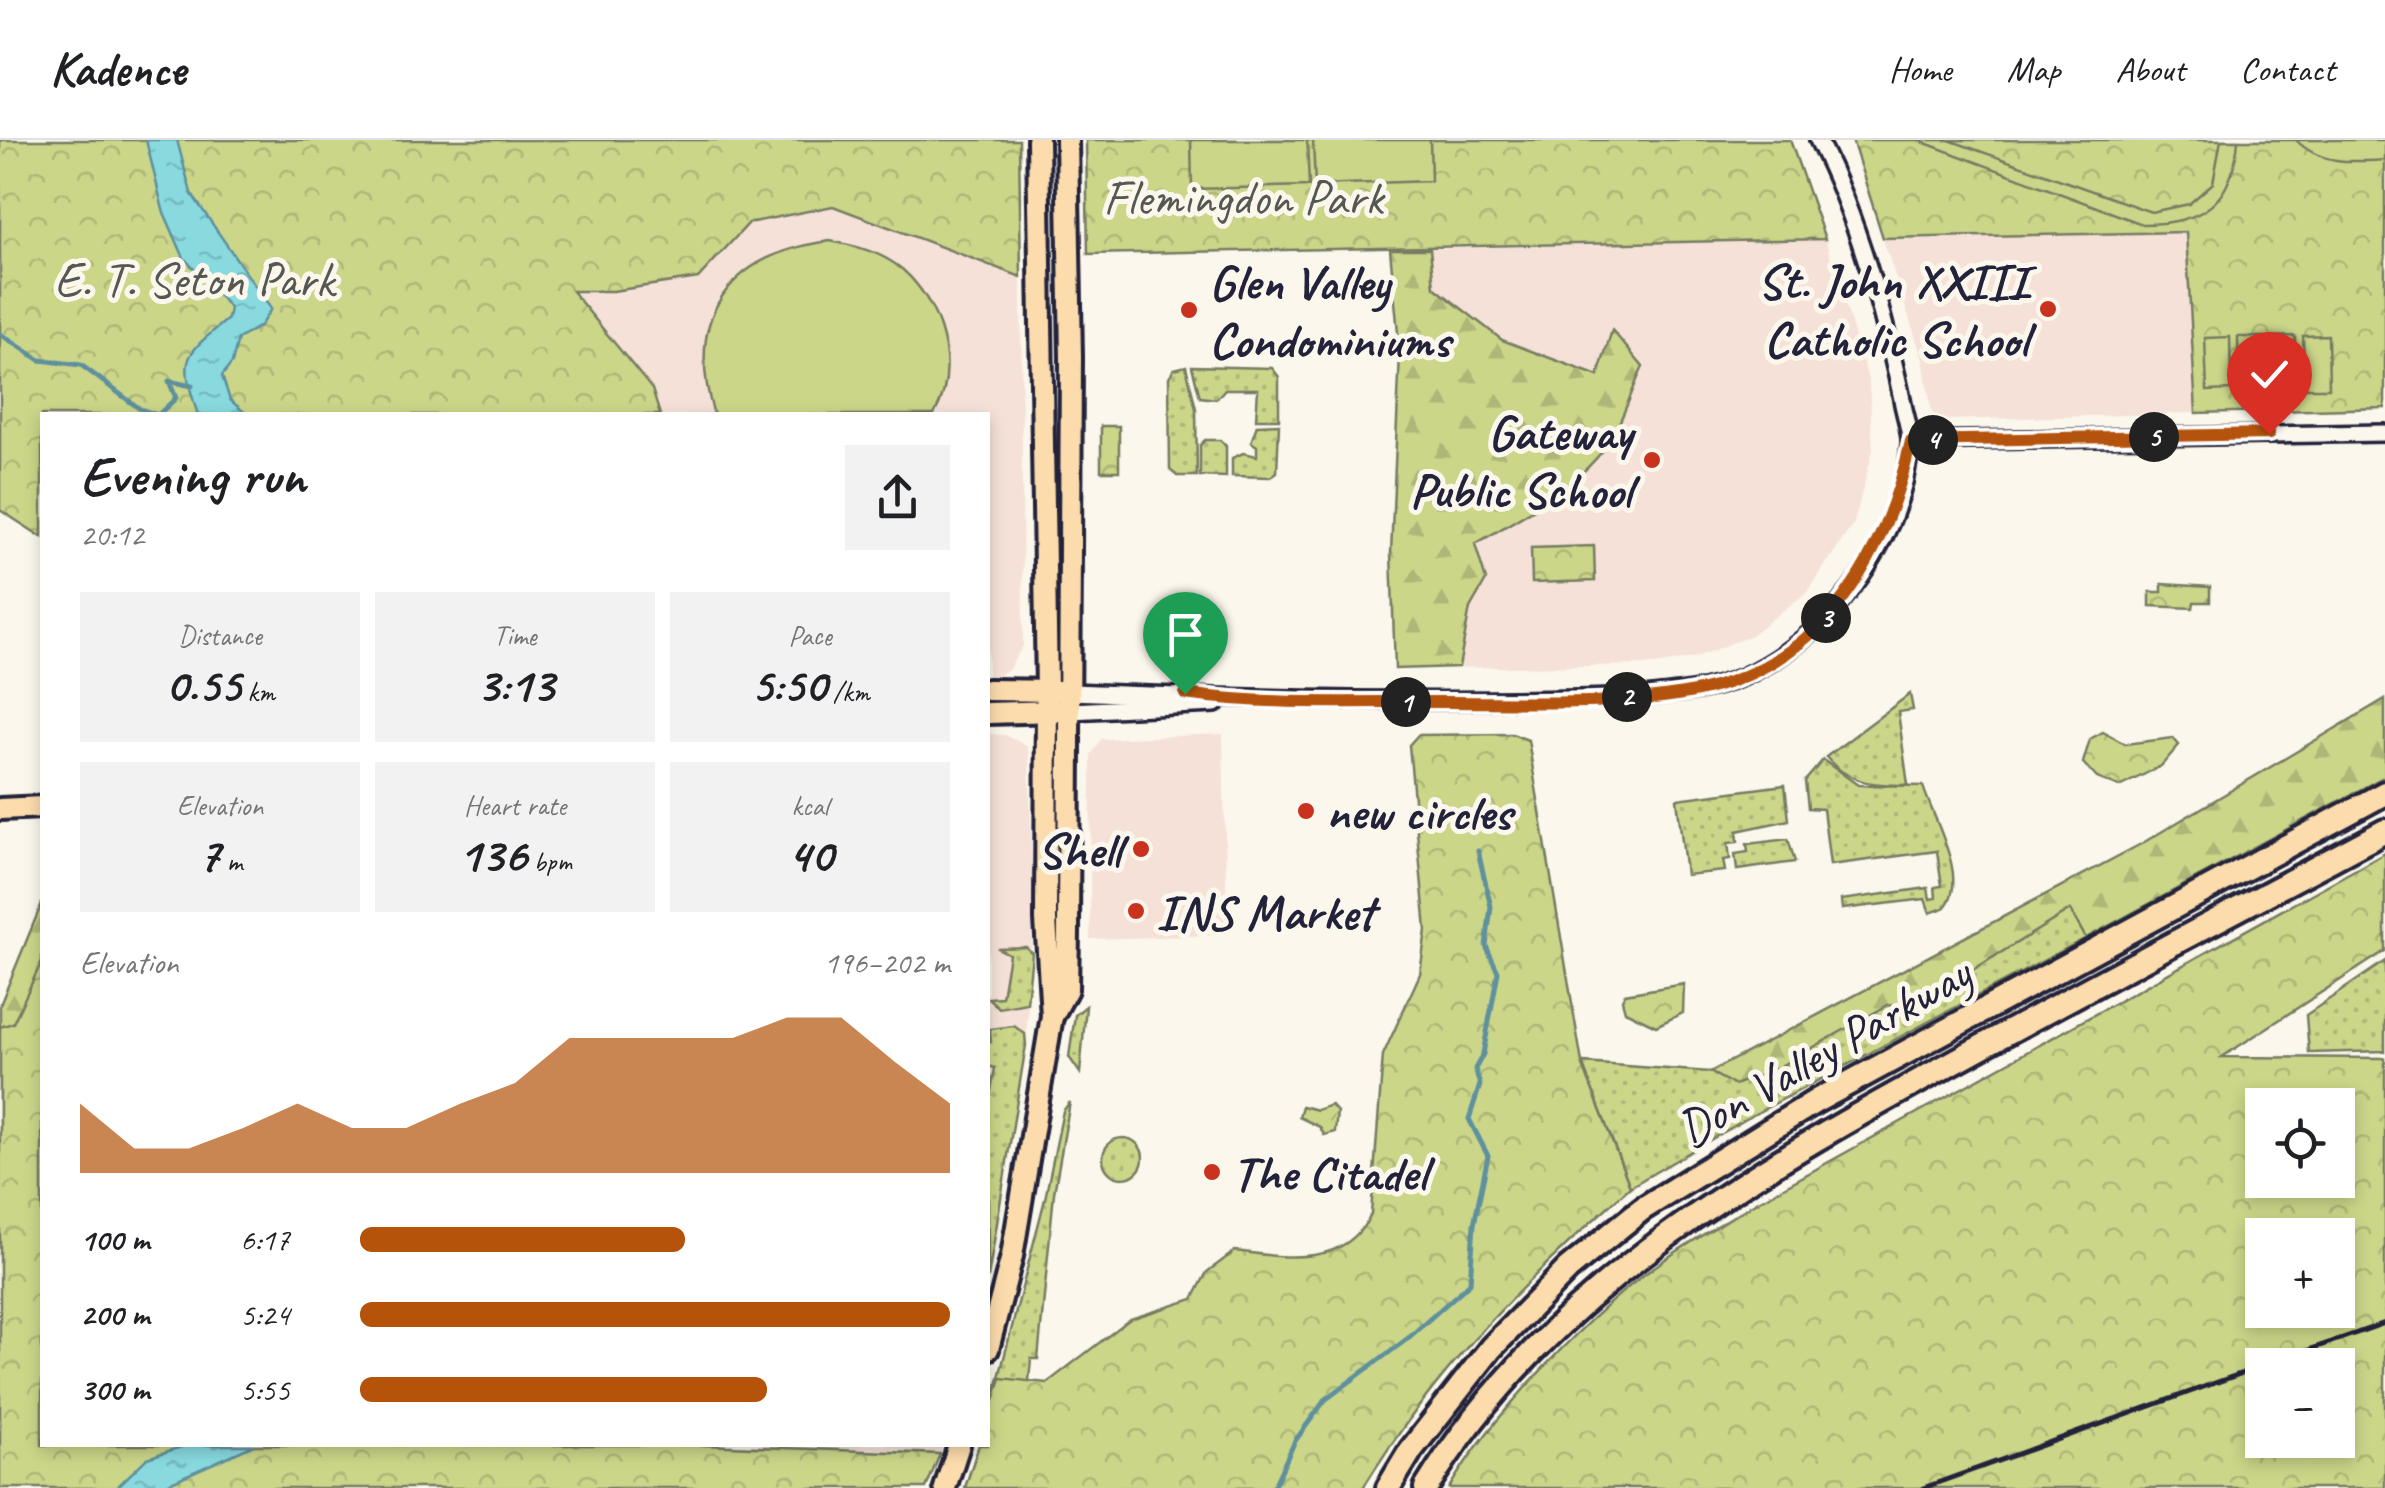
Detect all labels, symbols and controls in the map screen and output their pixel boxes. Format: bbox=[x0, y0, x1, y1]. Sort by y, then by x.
text: Kadence bbox=[50, 39, 186, 99]
text: Home bbox=[1889, 47, 1952, 92]
text: Map bbox=[2007, 47, 2060, 92]
text: About bbox=[2115, 47, 2185, 92]
text: Contact bbox=[2240, 47, 2335, 92]
park label: Flemingdon Park bbox=[1103, 166, 1386, 229]
park label: E. T. Seton Park bbox=[54, 248, 338, 311]
place label: St. John XXIII Catholic School bbox=[1757, 250, 2038, 371]
place label: Glen Valley Condominiums bbox=[1209, 251, 1454, 372]
marker: St. John XXIII Catholic School bbox=[2037, 298, 2059, 320]
marker: Glen Valley Condominiums bbox=[1178, 299, 1200, 321]
pin bbox=[2227, 332, 2312, 435]
icon: check bbox=[2242, 347, 2297, 402]
place label: Gateway Public School bbox=[1410, 401, 1641, 522]
pin: 5 bbox=[2129, 412, 2179, 462]
pin: 4 bbox=[1908, 415, 1958, 465]
text: 5 bbox=[2148, 419, 2160, 454]
text: 4 bbox=[1927, 422, 1939, 457]
text: Evening run bbox=[80, 441, 305, 511]
button: share bbox=[845, 445, 950, 550]
marker: Gateway Public School bbox=[1641, 449, 1663, 471]
text: 20:12 bbox=[80, 514, 144, 555]
pin bbox=[1143, 592, 1228, 695]
pin: 3 bbox=[1801, 593, 1851, 643]
text: 3 bbox=[1820, 600, 1832, 635]
icon: arrive bbox=[1158, 607, 1213, 662]
text: Distance bbox=[178, 618, 262, 653]
text: Time bbox=[494, 618, 536, 653]
text: Pace bbox=[788, 618, 832, 653]
text: 0.55 bbox=[165, 653, 241, 716]
text: 3:13 bbox=[476, 653, 554, 716]
text: 5:50 bbox=[750, 653, 826, 716]
pin: 2 bbox=[1602, 672, 1652, 722]
text: km bbox=[241, 674, 275, 709]
text: /km bbox=[826, 674, 870, 709]
pin: 1 bbox=[1381, 677, 1431, 727]
text: 2 bbox=[1621, 679, 1633, 714]
text: 1 bbox=[1400, 684, 1412, 719]
place label: new circles bbox=[1326, 781, 1516, 844]
text: Elevation bbox=[177, 788, 263, 823]
text: Heart rate bbox=[464, 788, 566, 823]
text: kcal bbox=[791, 788, 829, 823]
marker: new circles bbox=[1295, 800, 1317, 822]
place label: Shell bbox=[1037, 819, 1130, 882]
text: 7 bbox=[198, 823, 220, 886]
text: 136 bbox=[458, 823, 527, 886]
text: 40 bbox=[788, 823, 833, 886]
marker: Shell bbox=[1130, 838, 1152, 860]
text: m bbox=[220, 844, 242, 879]
text: bpm bbox=[527, 844, 572, 879]
place label: INS Market bbox=[1156, 881, 1381, 944]
marker: INS Market bbox=[1125, 900, 1147, 922]
street label: Don Valley Parkway bbox=[1666, 940, 1984, 1161]
text: Elevation bbox=[80, 942, 178, 983]
text: 196–202 m bbox=[824, 942, 950, 983]
map controls bbox=[2245, 1088, 2355, 1458]
button: locate bbox=[2245, 1088, 2355, 1198]
place label: The Citadel bbox=[1232, 1142, 1435, 1205]
marker: The Citadel bbox=[1201, 1161, 1223, 1183]
button: + bbox=[2245, 1218, 2355, 1328]
text: 100 m bbox=[80, 1219, 149, 1260]
text: 6:17 bbox=[240, 1219, 290, 1260]
text: 200 m bbox=[80, 1294, 149, 1335]
text: 5:24 bbox=[240, 1294, 290, 1335]
button: − bbox=[2245, 1348, 2355, 1458]
text: 300 m bbox=[80, 1369, 149, 1410]
text: 5:55 bbox=[240, 1369, 290, 1410]

